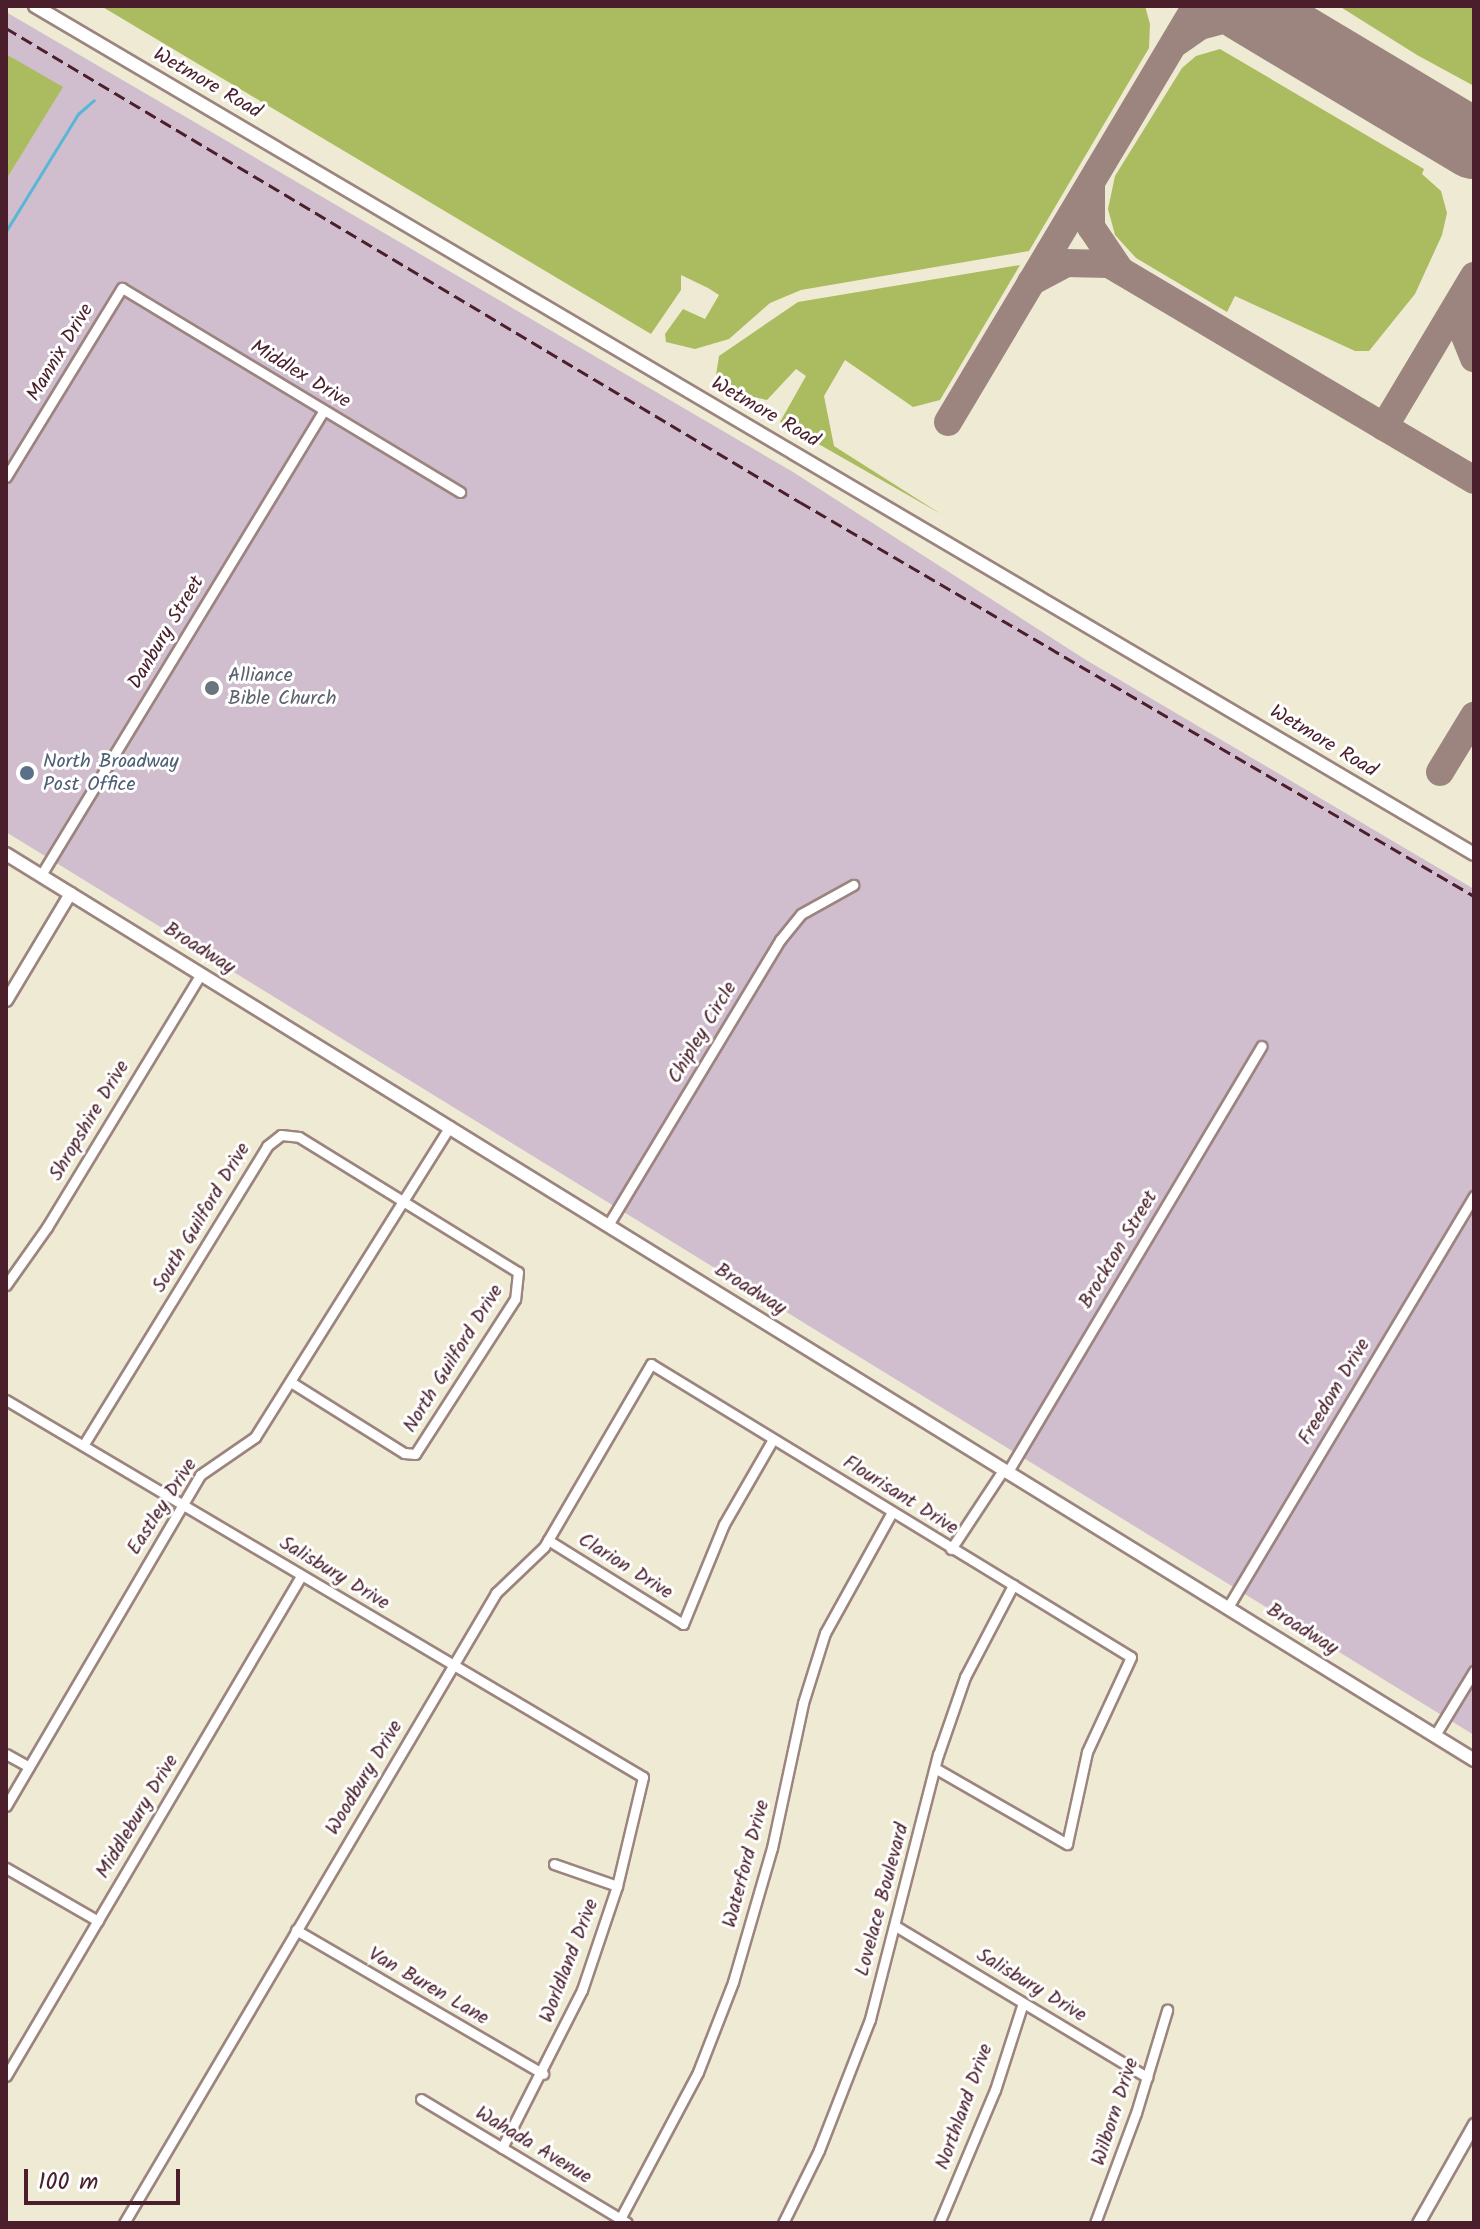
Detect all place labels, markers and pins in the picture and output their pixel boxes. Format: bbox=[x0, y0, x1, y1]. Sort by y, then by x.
place label: Alliance Bible Church bbox=[228, 664, 336, 711]
marker: Alliance Bible Church bbox=[203, 679, 221, 697]
place label: North Broadway Post Office bbox=[43, 750, 179, 797]
marker: North Broadway Post Office bbox=[18, 764, 36, 782]

